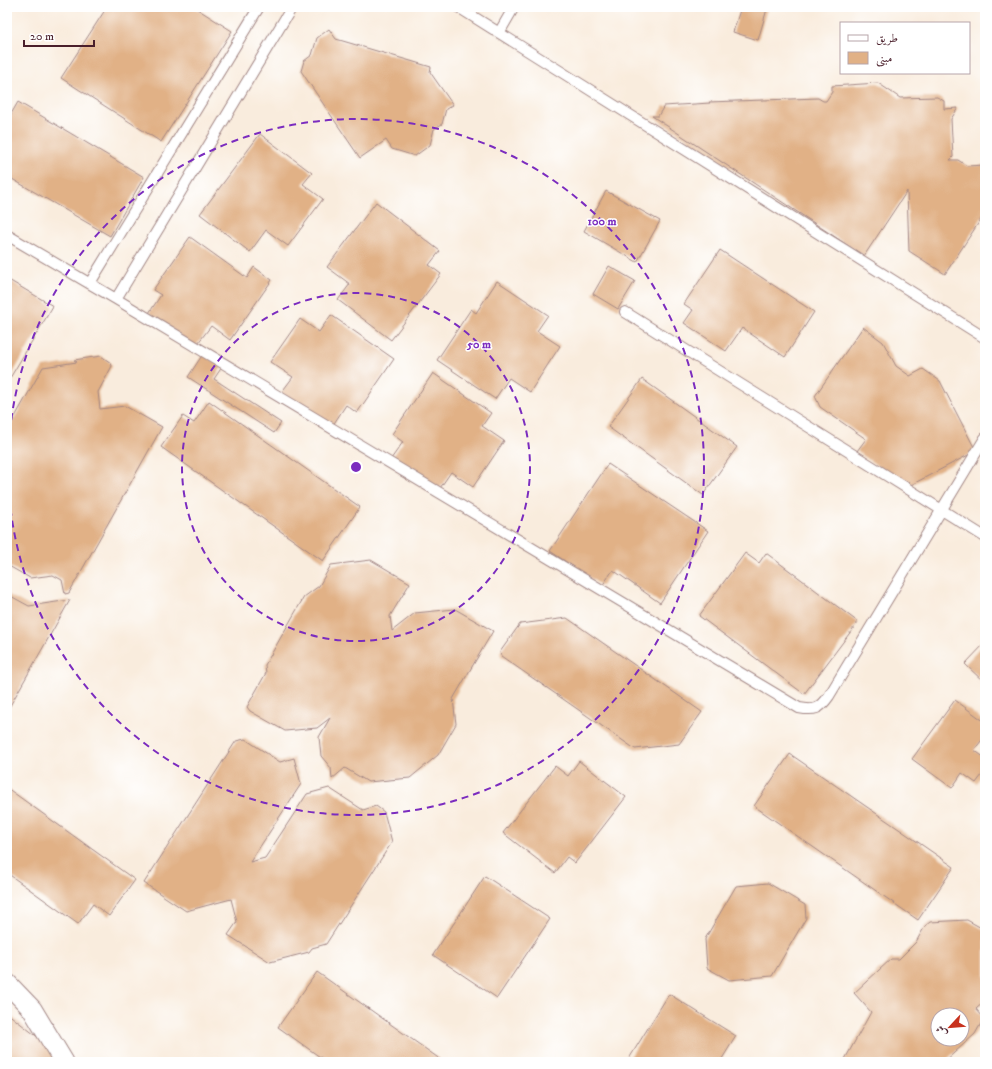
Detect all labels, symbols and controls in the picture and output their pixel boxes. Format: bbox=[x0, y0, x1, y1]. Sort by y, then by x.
scale bar bbox=[24, 22, 94, 48]
legend bbox=[840, 22, 970, 74]
text: 20 m bbox=[30, 29, 54, 44]
text: طريق bbox=[876, 31, 898, 46]
text: مبنى bbox=[876, 51, 892, 67]
text: 100 m bbox=[588, 214, 616, 229]
text: 50 m bbox=[466, 337, 491, 352]
centre of rings bbox=[349, 460, 363, 474]
north arrow bbox=[930, 1007, 970, 1047]
text: ش bbox=[933, 1023, 951, 1039]

